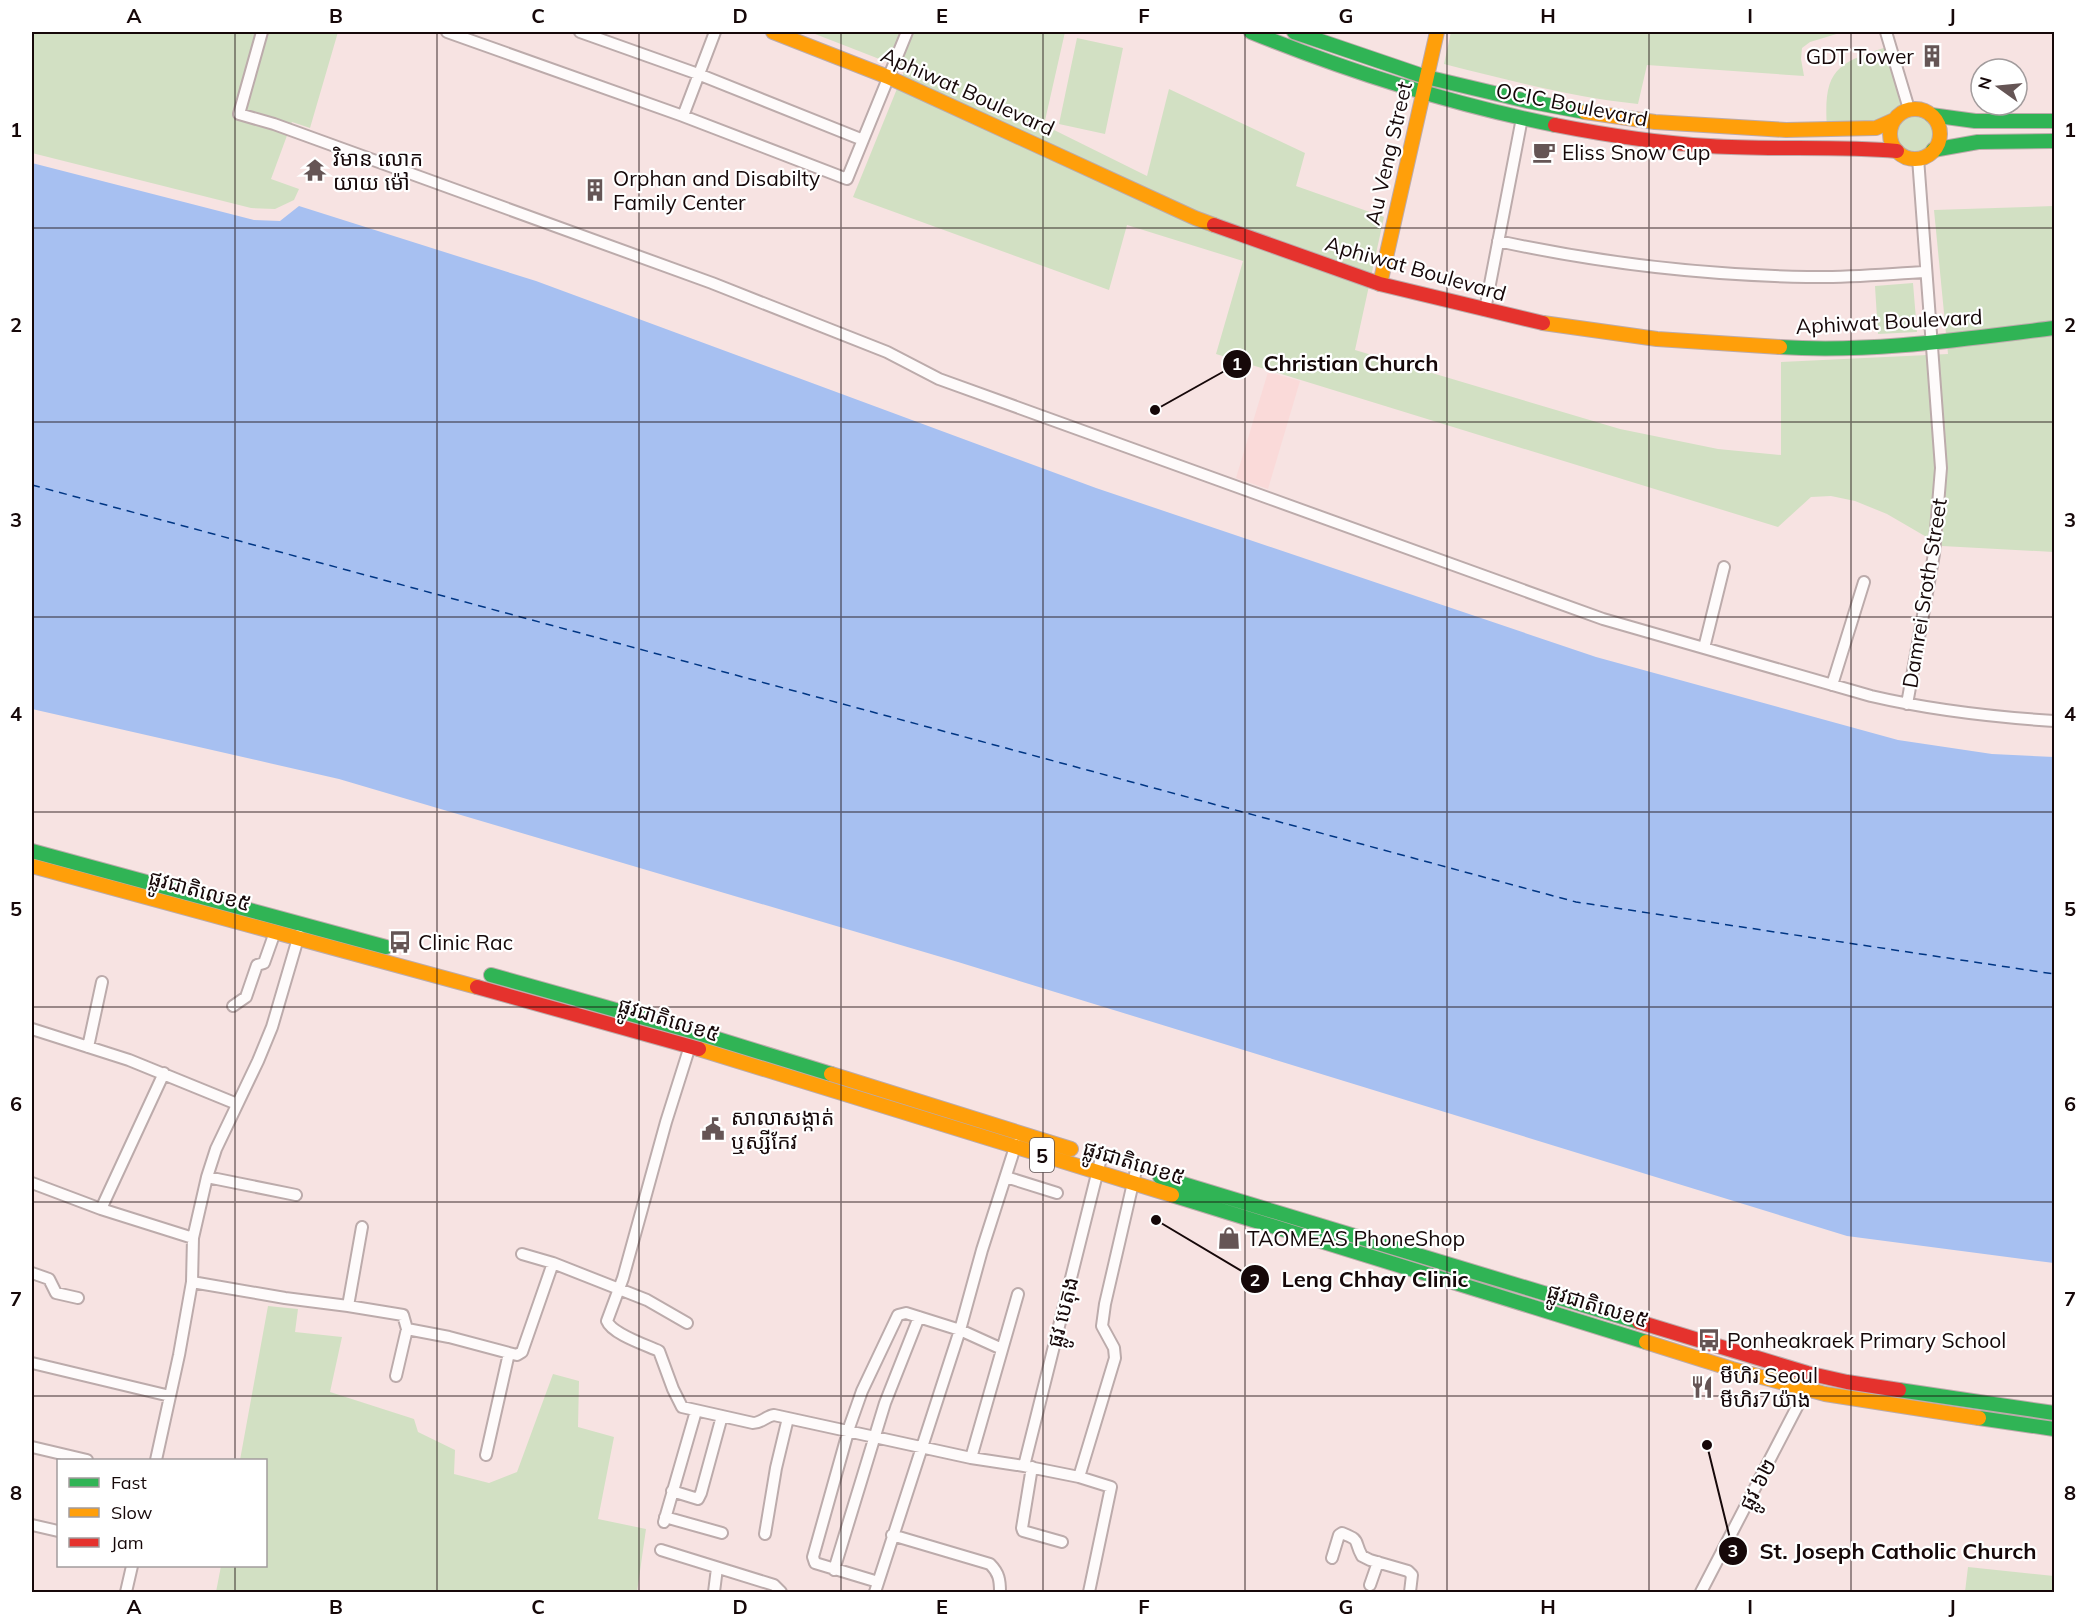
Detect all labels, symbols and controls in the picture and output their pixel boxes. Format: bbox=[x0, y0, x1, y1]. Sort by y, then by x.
text: A bbox=[127, 3, 142, 28]
text: B bbox=[329, 3, 343, 28]
text: C bbox=[531, 3, 545, 28]
text: D bbox=[732, 3, 748, 28]
text: E bbox=[936, 3, 948, 28]
text: F bbox=[1138, 3, 1150, 28]
text: G bbox=[1339, 3, 1353, 28]
text: H bbox=[1540, 3, 1556, 28]
text: I bbox=[1747, 3, 1753, 28]
text: J bbox=[1948, 3, 1956, 28]
street label: Aphiwat Boulevard bbox=[877, 41, 1059, 141]
place label: GDT Tower bbox=[1806, 43, 1914, 69]
building icon: GDT Tower bbox=[1919, 43, 1945, 69]
north arrow bbox=[1969, 57, 2029, 117]
text: N bbox=[1973, 75, 1996, 92]
street label: OCIC Boulevard bbox=[1494, 77, 1650, 131]
street label: Au Veng Street bbox=[1359, 79, 1417, 227]
text: 1 bbox=[10, 117, 22, 142]
text: 1 bbox=[2064, 117, 2076, 142]
cafe icon: Eliss Snow Cup bbox=[1531, 139, 1557, 165]
place label: Eliss Snow Cup bbox=[1562, 139, 1710, 165]
place label: វិមាន លោក យាយ ម៉ៅ bbox=[332, 145, 423, 195]
temple icon: វិមាន លោក យាយ ម៉ៅ bbox=[302, 157, 328, 183]
place label: Orphan and Disabilty Family Center bbox=[613, 165, 820, 215]
building icon: Orphan and Disabilty Family Center bbox=[582, 177, 608, 203]
street label: Aphiwat Boulevard bbox=[1322, 230, 1510, 306]
street label: Aphiwat Boulevard bbox=[1795, 303, 1983, 339]
text: 2 bbox=[10, 312, 22, 337]
text: 2 bbox=[2064, 312, 2076, 337]
callout: Christian Church bbox=[1222, 344, 1451, 384]
text: Christian Church bbox=[1264, 349, 1438, 377]
text: 1 bbox=[1232, 352, 1242, 375]
street label: Damrei Sroth Street bbox=[1896, 496, 1952, 690]
text: 3 bbox=[10, 507, 22, 532]
text: 3 bbox=[2064, 507, 2076, 532]
text: 4 bbox=[10, 701, 22, 726]
text: 4 bbox=[2064, 701, 2076, 726]
street label: ផ្លូវជាតិលេខ៥ bbox=[144, 864, 254, 923]
text: 5 bbox=[10, 896, 22, 921]
text: 5 bbox=[2064, 896, 2076, 921]
bus stop icon: Clinic Rac bbox=[387, 929, 413, 955]
place label: Clinic Rac bbox=[418, 929, 513, 955]
street label: ផ្លូវជាតិលេខ៥ bbox=[613, 991, 723, 1054]
text: 6 bbox=[10, 1091, 22, 1116]
text: 6 bbox=[2064, 1091, 2076, 1116]
place label: សាលាសង្កាត់ ឬស្សីកែវ bbox=[731, 1104, 834, 1155]
public building icon: សាលាសង្កាត់ ឬស្សីកែវ bbox=[700, 1116, 726, 1142]
street label: ផ្លូវជាតិលេខ៥ bbox=[1078, 1134, 1188, 1197]
road number: 5 bbox=[1030, 1138, 1054, 1172]
shop icon: TAOMEAS PhoneShop bbox=[1216, 1225, 1242, 1251]
place label: TAOMEAS PhoneShop bbox=[1247, 1225, 1465, 1251]
callout: Leng Chhay Clinic bbox=[1240, 1259, 1481, 1299]
text: Leng Chhay Clinic bbox=[1281, 1265, 1469, 1293]
text: 2 bbox=[1250, 1268, 1260, 1291]
street label: ផ្លូវ បេតុង bbox=[1041, 1274, 1090, 1352]
street label: ផ្លូវជាតិលេខ៥ bbox=[1542, 1277, 1652, 1340]
text: 7 bbox=[10, 1286, 22, 1311]
text: 7 bbox=[2064, 1286, 2076, 1311]
bus stop icon: Ponheakraek Primary School bbox=[1696, 1327, 1722, 1353]
place label: Ponheakraek Primary School bbox=[1727, 1327, 2006, 1353]
place label: មីហិរ Seoul មីហិរ7យ៉ាង bbox=[1720, 1362, 1818, 1412]
restaurant icon: មីហិរ Seoul មីហិរ7យ៉ាង bbox=[1689, 1374, 1715, 1400]
street label: ផ្លូវ ៦២ bbox=[1733, 1454, 1788, 1518]
legend bbox=[57, 1459, 267, 1567]
text: Fast bbox=[111, 1471, 147, 1494]
text: 8 bbox=[10, 1480, 22, 1505]
text: 8 bbox=[2064, 1480, 2076, 1505]
text: Slow bbox=[111, 1501, 153, 1524]
text: Jam bbox=[111, 1531, 144, 1554]
callout: St. Joseph Catholic Church bbox=[1718, 1531, 2049, 1571]
text: St. Joseph Catholic Church bbox=[1759, 1537, 2037, 1565]
text: 3 bbox=[1728, 1539, 1738, 1562]
text: A bbox=[127, 1594, 142, 1619]
text: B bbox=[329, 1594, 343, 1619]
text: C bbox=[531, 1594, 545, 1619]
text: D bbox=[732, 1594, 748, 1619]
text: E bbox=[936, 1594, 948, 1619]
text: F bbox=[1138, 1594, 1150, 1619]
text: G bbox=[1339, 1594, 1353, 1619]
text: H bbox=[1540, 1594, 1556, 1619]
text: I bbox=[1747, 1594, 1753, 1619]
text: J bbox=[1948, 1594, 1956, 1619]

